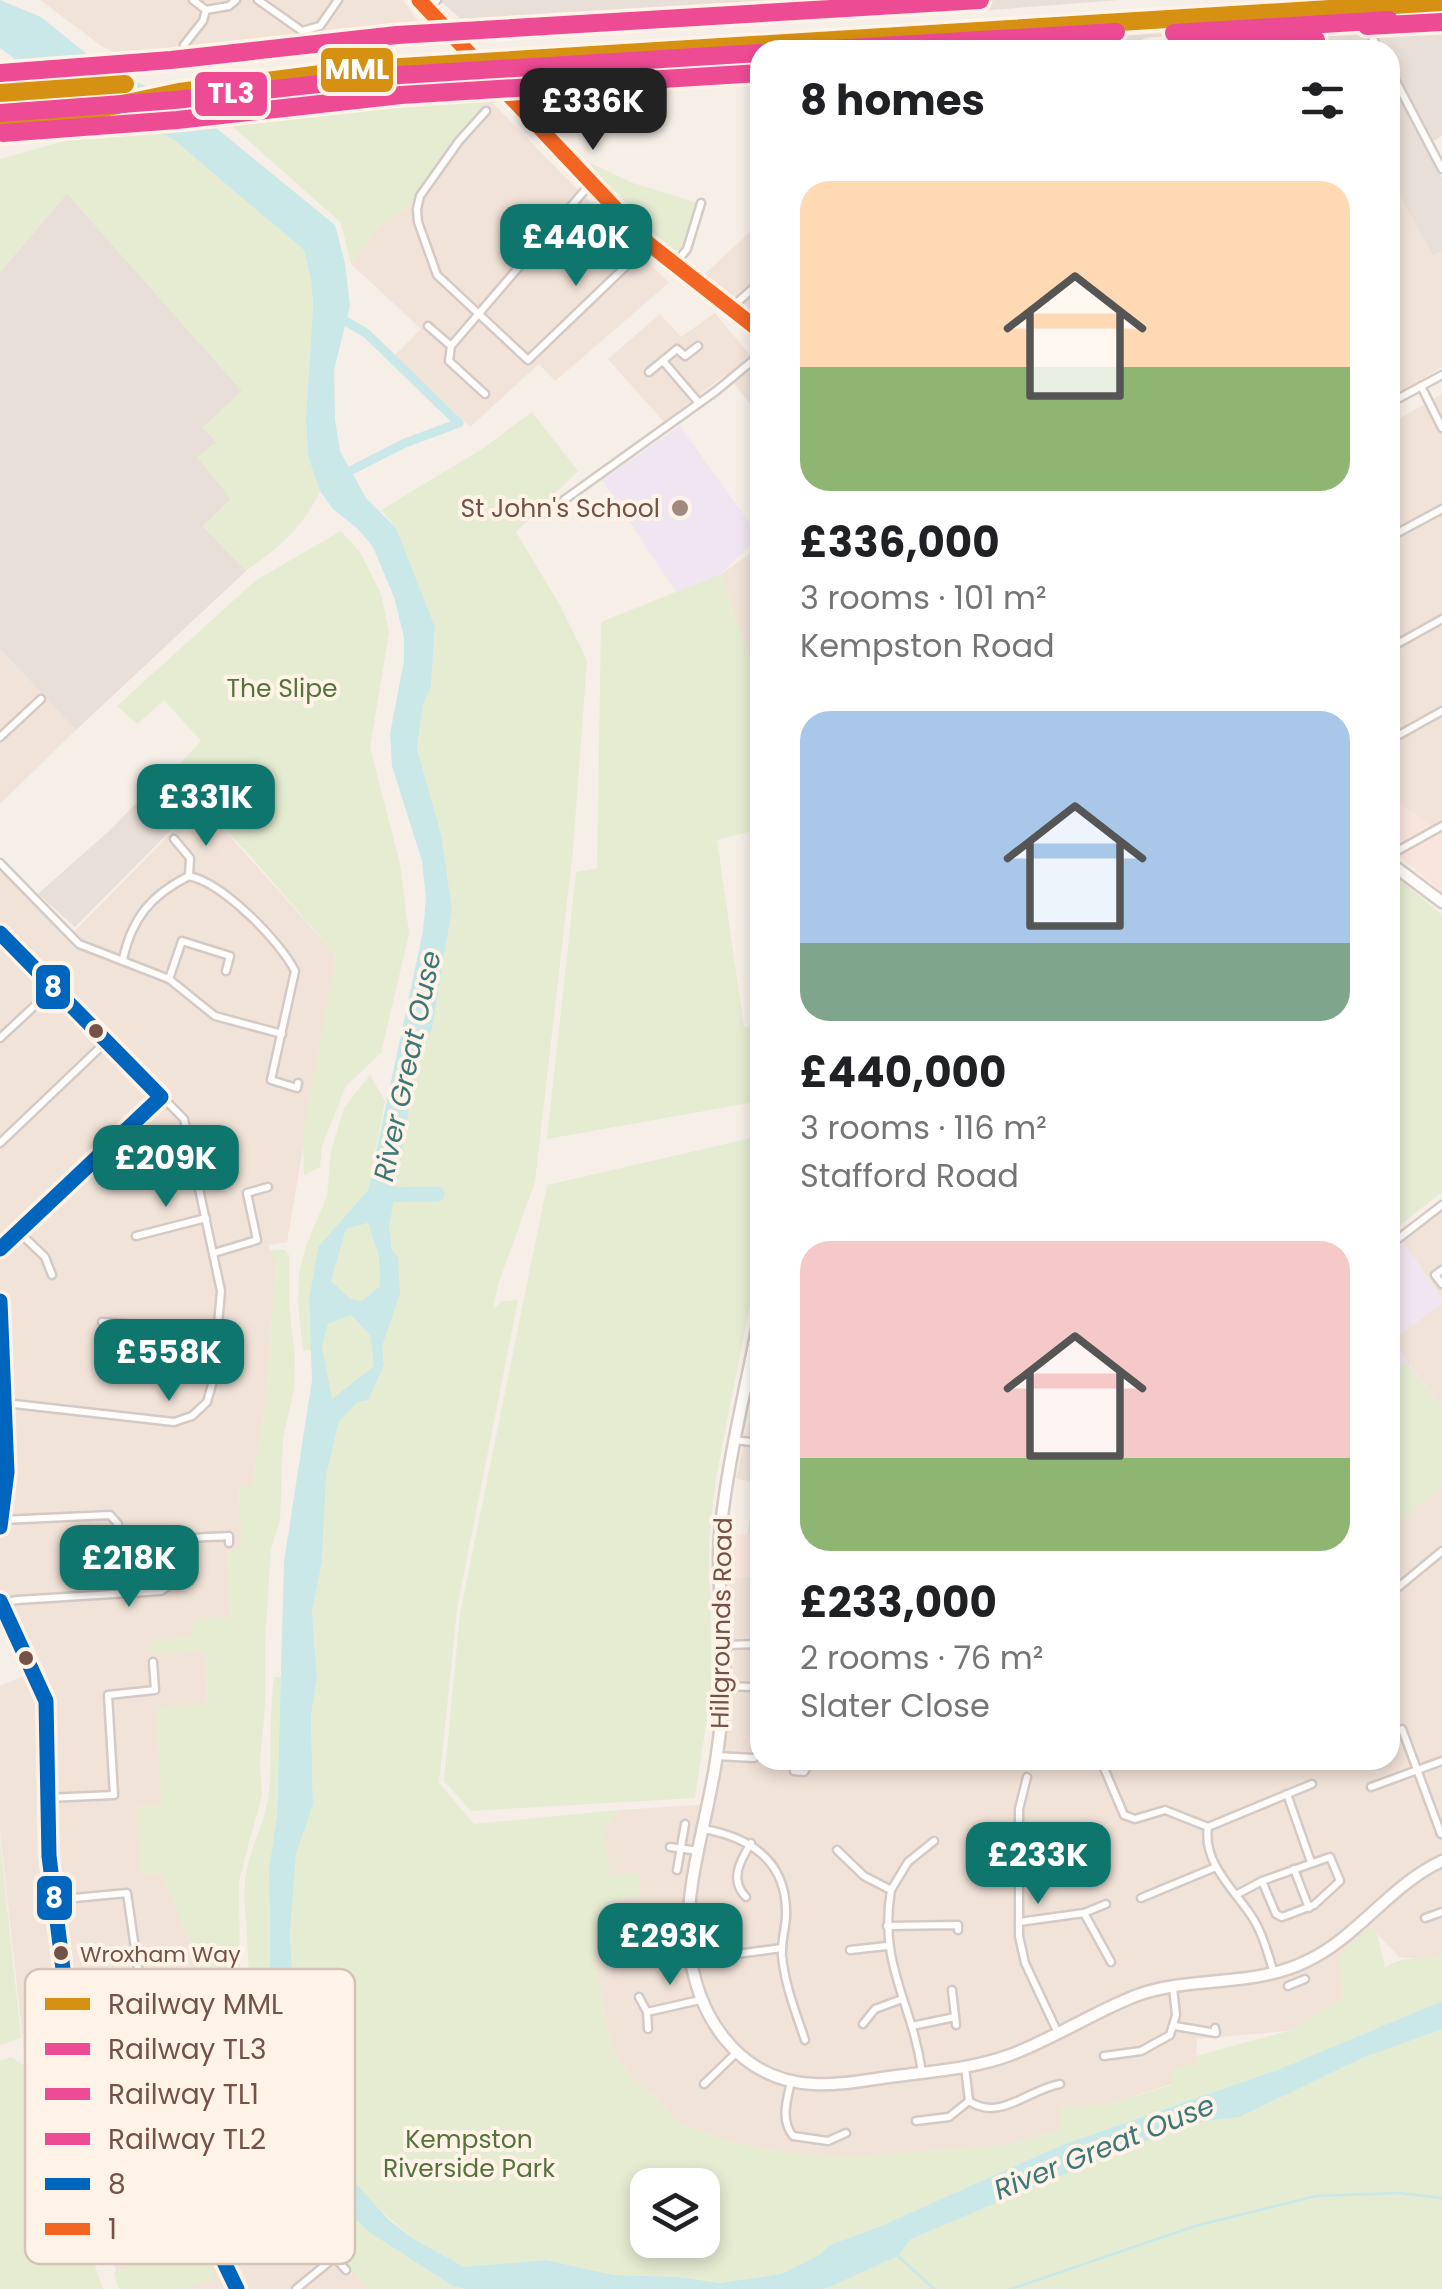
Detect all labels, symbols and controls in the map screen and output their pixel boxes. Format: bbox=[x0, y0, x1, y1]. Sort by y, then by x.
line badge: MML bbox=[319, 46, 395, 94]
text: MML bbox=[325, 50, 389, 89]
pin: £336K bbox=[523, 68, 663, 153]
line badge: TL3 bbox=[193, 70, 269, 118]
text: 8 homes bbox=[800, 71, 985, 130]
icon: filters bbox=[1295, 73, 1350, 128]
text: TL3 bbox=[208, 74, 254, 113]
text: £336K bbox=[542, 78, 644, 123]
pin: £440K bbox=[506, 204, 646, 289]
text: £440K bbox=[522, 214, 630, 259]
icon: home bbox=[985, 246, 1165, 426]
place label: St John's School bbox=[461, 491, 660, 526]
marker: St John's School bbox=[669, 497, 691, 519]
text: £336,000 bbox=[800, 513, 1000, 572]
text: 3 rooms · 101 m² bbox=[800, 575, 1046, 620]
text: Kempston Road bbox=[800, 623, 1055, 668]
park label: The Slipe bbox=[226, 671, 338, 706]
pin: £331K bbox=[136, 764, 276, 849]
text: £331K bbox=[159, 774, 253, 819]
icon: home bbox=[985, 776, 1165, 956]
water label: River Great Ouse bbox=[364, 947, 451, 1185]
line badge: 8 bbox=[34, 963, 72, 1011]
text: 8 bbox=[44, 968, 62, 1007]
unlabelled marker bbox=[86, 1021, 106, 1041]
text: £440,000 bbox=[800, 1043, 1006, 1102]
text: 3 rooms · 116 m² bbox=[800, 1105, 1047, 1150]
pin: £209K bbox=[96, 1125, 236, 1210]
text: £209K bbox=[115, 1135, 217, 1180]
text: Stafford Road bbox=[800, 1153, 1019, 1198]
icon: home bbox=[985, 1306, 1165, 1486]
pin: £558K bbox=[99, 1319, 239, 1404]
text: £558K bbox=[116, 1329, 222, 1374]
street label: Hillgrounds Road bbox=[702, 1517, 741, 1729]
pin: £218K bbox=[59, 1525, 199, 1610]
text: £218K bbox=[82, 1535, 176, 1580]
text: £233,000 bbox=[800, 1573, 997, 1632]
text: 2 rooms · 76 m² bbox=[800, 1635, 1043, 1680]
unlabelled marker bbox=[16, 1648, 36, 1668]
text: Slater Close bbox=[800, 1683, 990, 1728]
pin: £233K bbox=[968, 1822, 1108, 1907]
text: £233K bbox=[988, 1832, 1088, 1877]
line badge: 8 bbox=[35, 1874, 74, 1922]
text: 8 bbox=[45, 1879, 63, 1918]
pin: £293K bbox=[600, 1903, 740, 1988]
text: £293K bbox=[620, 1913, 720, 1958]
place label: Wroxham Way bbox=[80, 1939, 241, 1970]
marker: Wroxham Way bbox=[51, 1943, 71, 1963]
legend bbox=[25, 1969, 355, 2264]
text: Railway MML bbox=[108, 1985, 283, 2024]
text: Railway TL3 bbox=[108, 2030, 267, 2069]
text: Railway TL1 bbox=[108, 2075, 259, 2114]
water label: River Great Ouse bbox=[988, 2085, 1220, 2210]
text: Railway TL2 bbox=[108, 2120, 266, 2159]
park label: Kempston Riverside Park bbox=[383, 2122, 555, 2186]
text: 8 bbox=[108, 2165, 126, 2204]
map controls bbox=[630, 2168, 720, 2258]
button: layers bbox=[630, 2168, 720, 2258]
text: 1 bbox=[108, 2210, 117, 2249]

